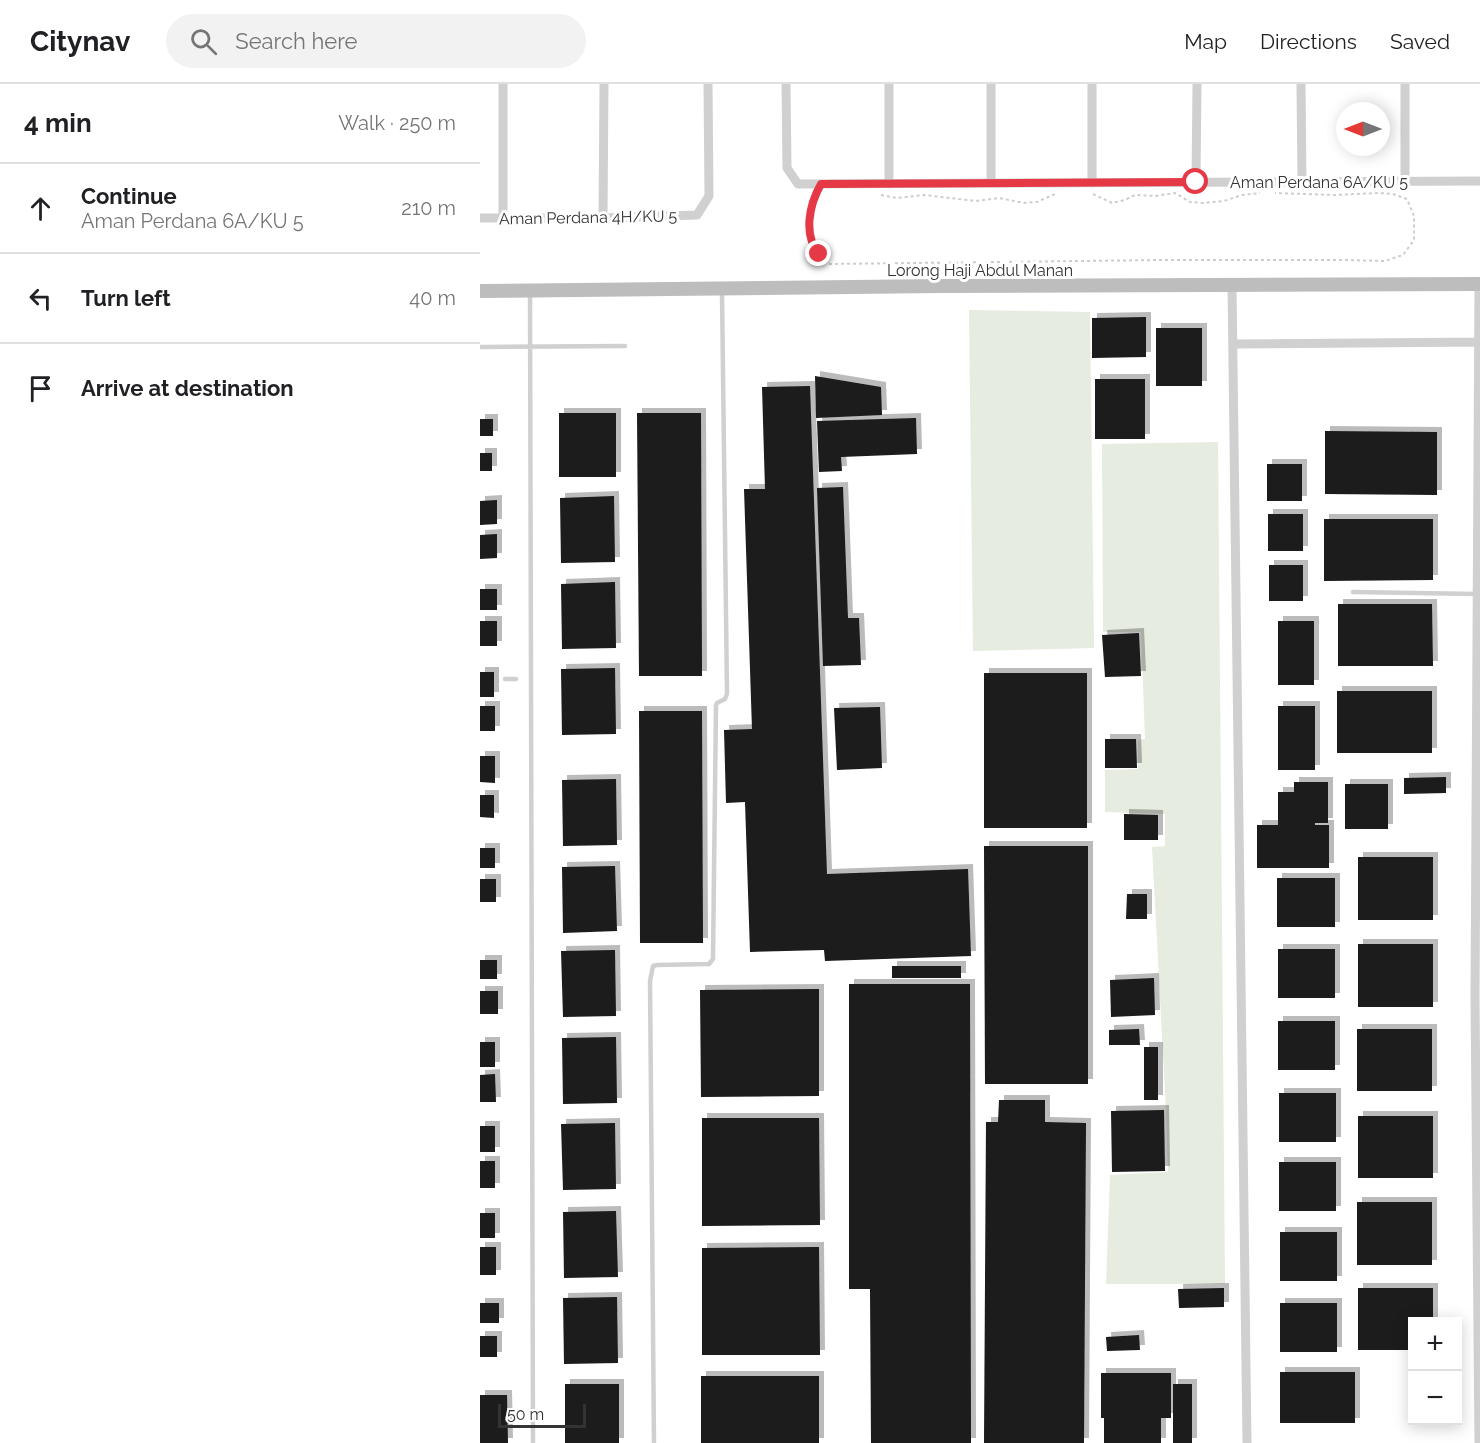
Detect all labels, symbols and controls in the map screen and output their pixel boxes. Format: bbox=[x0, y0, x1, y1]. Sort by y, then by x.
search box bbox=[166, 14, 586, 68]
text: Citynav bbox=[30, 25, 130, 58]
icon: search bbox=[187, 25, 220, 58]
text: Search here bbox=[235, 28, 357, 54]
text: Map bbox=[1184, 29, 1227, 54]
text: Directions bbox=[1260, 29, 1357, 54]
text: Saved bbox=[1390, 29, 1450, 54]
north arrow bbox=[1336, 102, 1390, 156]
text: 4 min bbox=[24, 108, 92, 138]
text: Walk · 250 m bbox=[338, 111, 456, 135]
route start bbox=[1182, 168, 1208, 194]
street label: Aman Perdana 6A/KU 5 bbox=[1230, 173, 1408, 192]
text: Continue bbox=[81, 183, 177, 209]
icon: ahead bbox=[24, 192, 57, 225]
text: 210 m bbox=[401, 196, 456, 220]
street label: Aman Perdana 4H/KU 5 bbox=[499, 206, 678, 229]
text: Aman Perdana 6A/KU 5 bbox=[81, 209, 304, 233]
route end bbox=[805, 240, 831, 266]
street label: Lorong Haji Abdul Manan bbox=[887, 261, 1073, 280]
icon: left bbox=[24, 282, 57, 315]
text: Turn left bbox=[81, 285, 171, 311]
text: 40 m bbox=[409, 286, 456, 310]
icon: arrive bbox=[24, 372, 57, 405]
text: Arrive at destination bbox=[81, 375, 294, 401]
map controls bbox=[1408, 1317, 1462, 1425]
button: + bbox=[1408, 1317, 1462, 1371]
button: − bbox=[1408, 1371, 1462, 1425]
scale bar bbox=[498, 1401, 586, 1428]
text: 50 m bbox=[507, 1405, 544, 1424]

